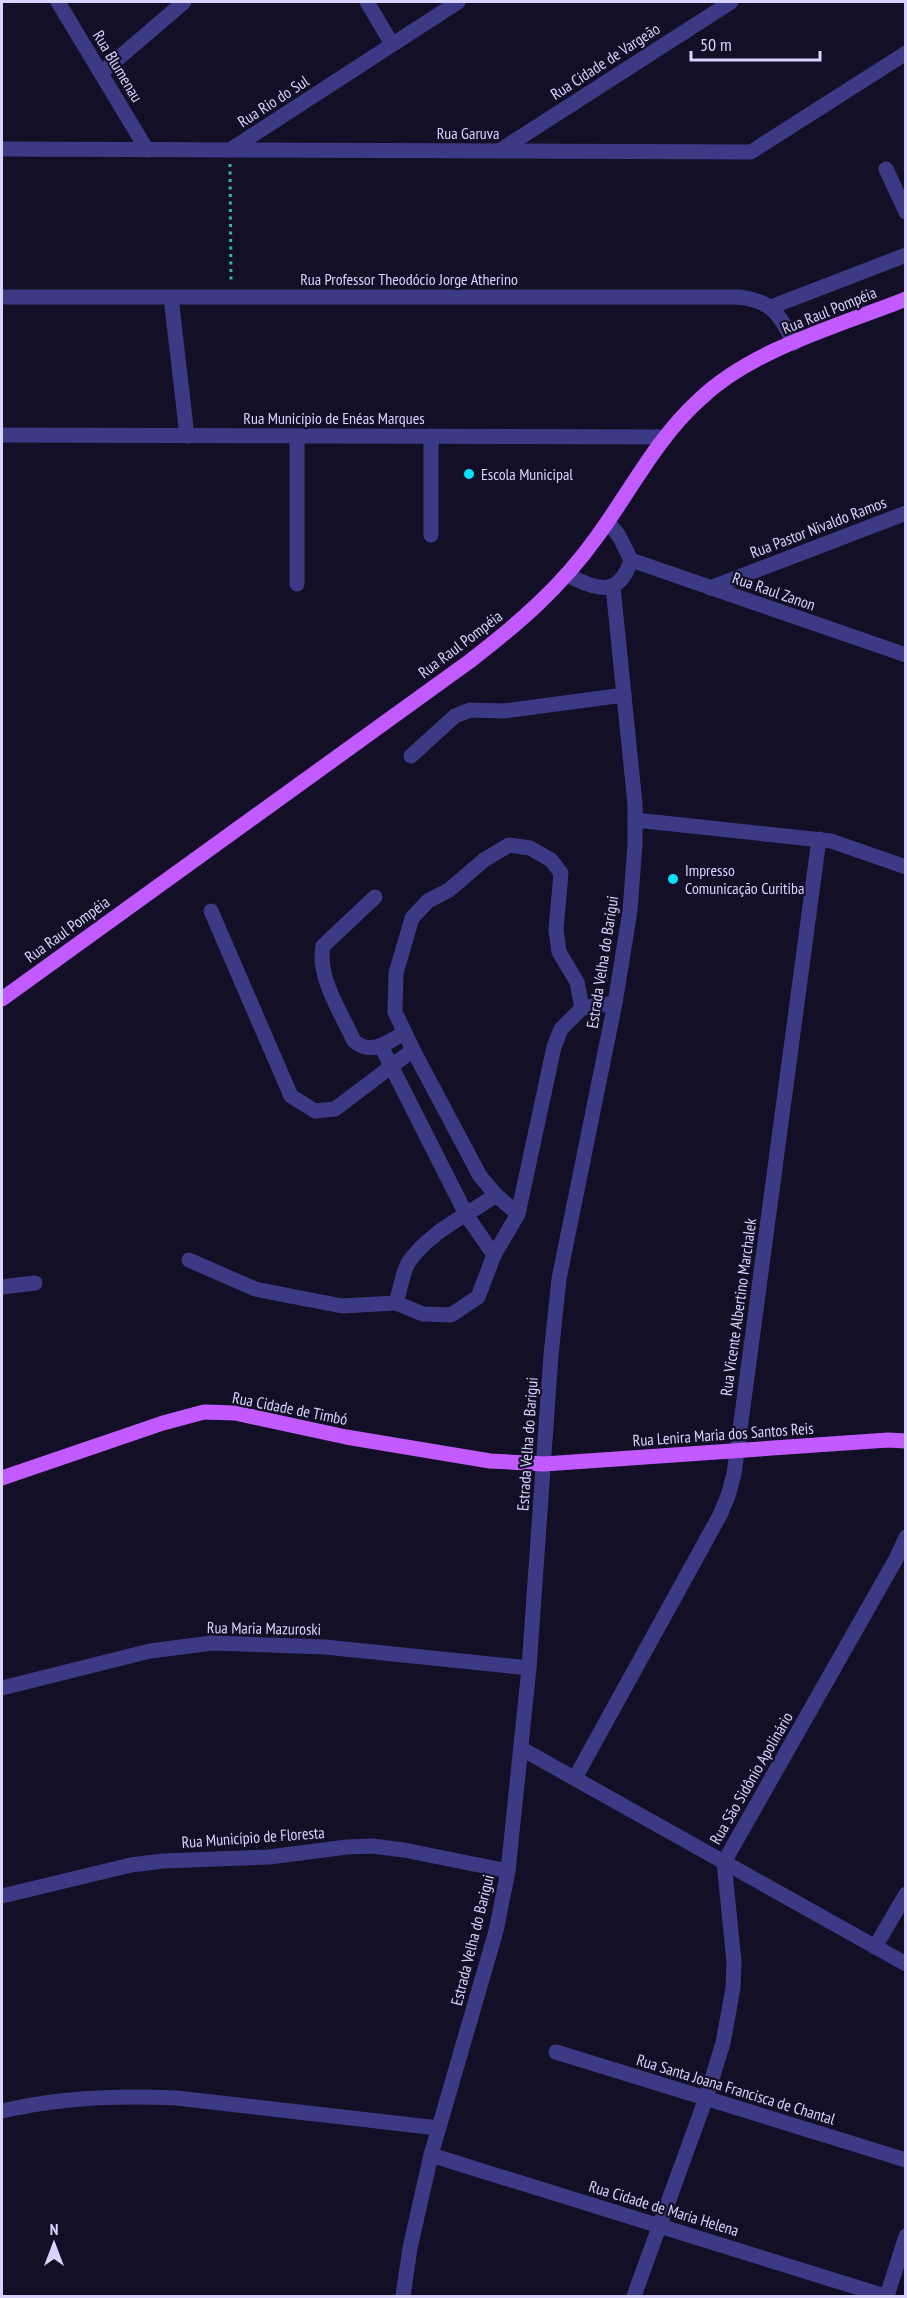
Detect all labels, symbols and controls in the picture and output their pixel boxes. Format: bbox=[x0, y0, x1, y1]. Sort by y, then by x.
street label: Rua Cidade de Vargeão bbox=[547, 18, 664, 104]
scale bar bbox=[691, 24, 820, 62]
street label: Rua Blumenau bbox=[89, 27, 147, 105]
text: 50 m bbox=[700, 33, 732, 56]
street label: Rua Rio do Sul bbox=[234, 71, 312, 131]
street label: Rua Garuva bbox=[437, 123, 499, 143]
street label: Rua Professor Theodócio Jorge Atherino bbox=[300, 269, 518, 289]
street label: Rua Raul Pompéia bbox=[779, 282, 879, 338]
street label: Rua Município de Enéas Marques bbox=[243, 408, 425, 428]
place label: Escola Municipal bbox=[481, 464, 573, 484]
marker: Escola Municipal bbox=[462, 467, 476, 481]
street label: Rua Pastor Nivaldo Ramos bbox=[747, 492, 889, 562]
street label: Rua Raul Zanon bbox=[730, 567, 818, 615]
street label: Rua Raul Pompéia bbox=[414, 606, 506, 682]
place label: Impresso Comunicação Curitiba bbox=[685, 860, 804, 898]
marker: Impresso Comunicação Curitiba bbox=[666, 872, 680, 886]
street label: Rua Raul Pompéia bbox=[21, 891, 113, 967]
street label: Estrada Velha do Barigui bbox=[582, 894, 622, 1030]
street label: Rua Vicente Albertino Marchalek bbox=[716, 1216, 760, 1397]
street label: Estrada Velha do Barigui bbox=[512, 1376, 542, 1512]
street label: Rua Cidade de Timbó bbox=[231, 1387, 349, 1429]
street label: Rua Lenira Maria dos Santos Reis bbox=[632, 1418, 814, 1450]
street label: Rua Maria Mazuroski bbox=[207, 1617, 321, 1639]
street label: Rua São Sidônio Apolinário bbox=[705, 1708, 797, 1848]
street label: Rua Município de Floresta bbox=[181, 1822, 325, 1852]
street label: Estrada Velha do Barigui bbox=[446, 1873, 498, 2007]
street label: Rua Santa Joana Francisca de Chantal bbox=[634, 2049, 838, 2129]
street label: Rua Cidade de Maria Helena bbox=[587, 2176, 741, 2240]
north arrow bbox=[24, 2214, 84, 2274]
text: N bbox=[50, 2219, 58, 2239]

